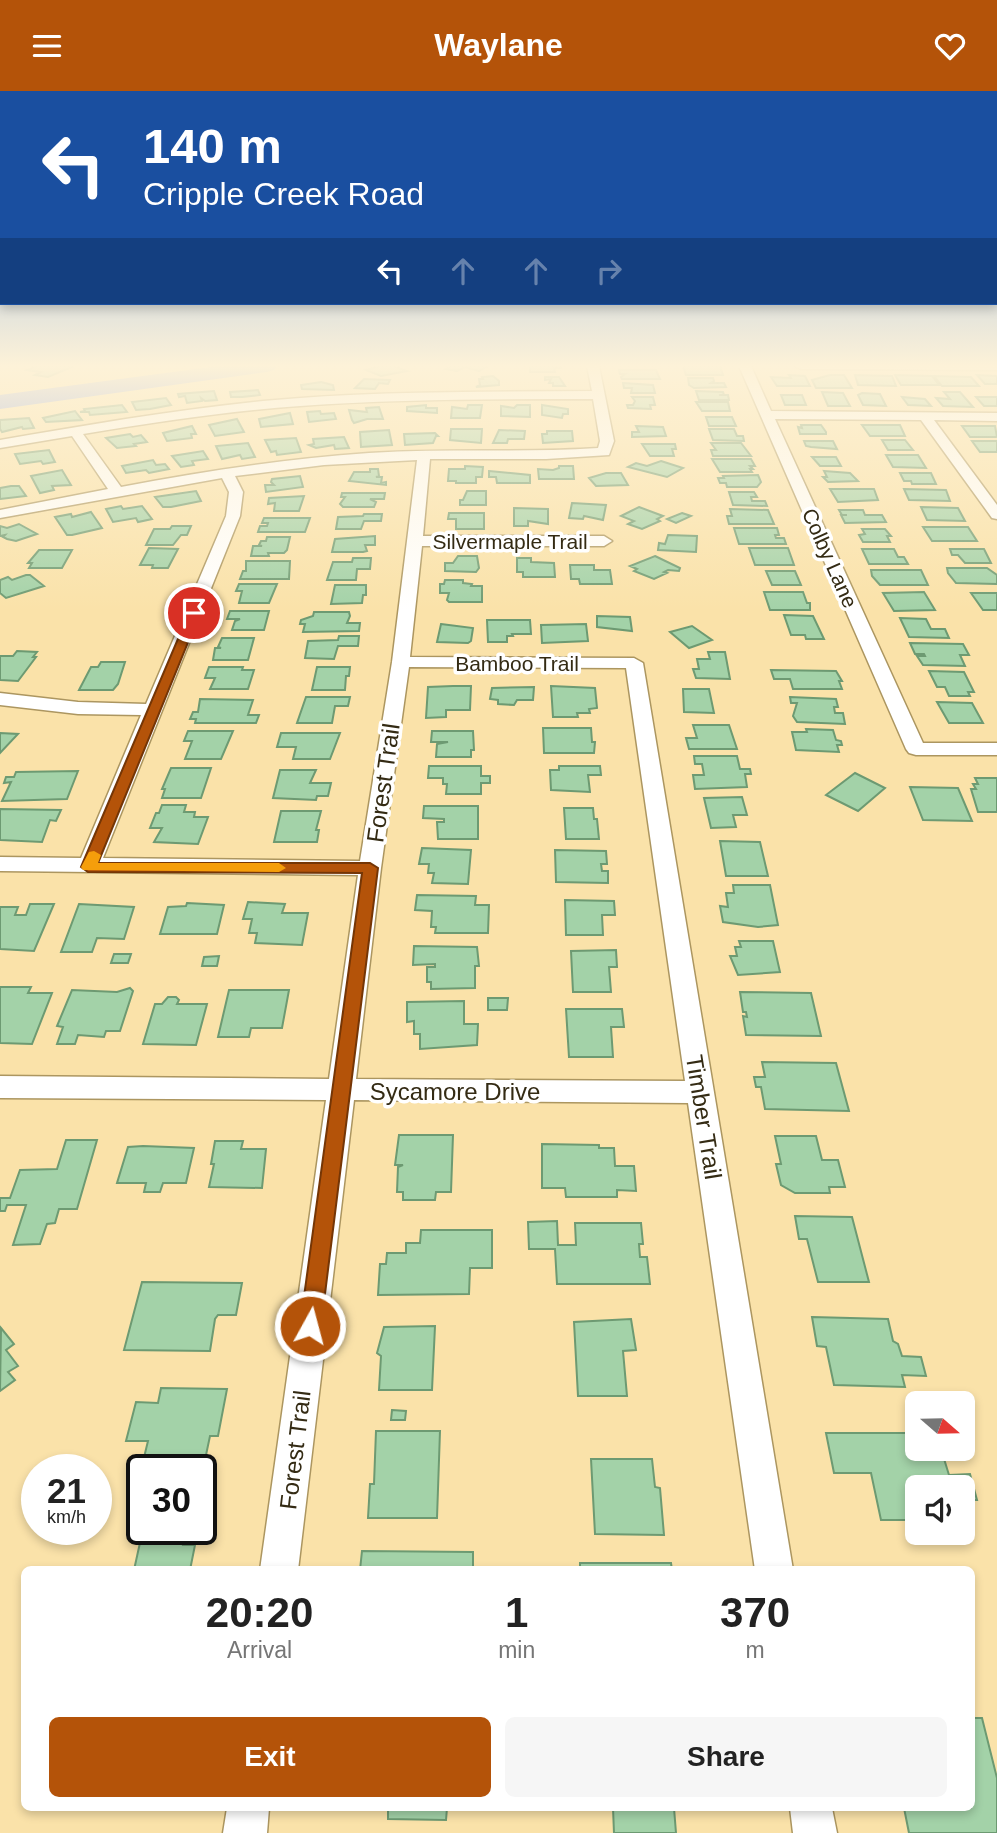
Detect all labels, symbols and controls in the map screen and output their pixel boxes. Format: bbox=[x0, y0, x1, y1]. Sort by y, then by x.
icon: menu bbox=[28, 27, 66, 65]
text: Waylane bbox=[434, 27, 563, 63]
icon: heart bbox=[931, 27, 969, 65]
icon: left bbox=[28, 119, 119, 210]
text: 140 m bbox=[143, 119, 282, 173]
text: Cripple Creek Road bbox=[143, 176, 424, 212]
icon: left bbox=[371, 252, 409, 290]
icon: ahead bbox=[444, 252, 482, 290]
icon: ahead bbox=[517, 252, 555, 290]
icon: right bbox=[590, 252, 628, 290]
street label: Colby Lane bbox=[798, 505, 862, 611]
street label: Silvermaple Trail bbox=[432, 530, 588, 553]
pin bbox=[164, 583, 224, 643]
icon: arrive bbox=[175, 594, 213, 632]
street label: Bamboo Trail bbox=[455, 652, 579, 675]
street label: Forest Trail bbox=[361, 722, 405, 844]
street label: Timber Trail bbox=[681, 1053, 727, 1181]
street label: Sycamore Drive bbox=[370, 1078, 540, 1105]
position arrow bbox=[273, 1289, 347, 1363]
street label: Forest Trail bbox=[274, 1389, 316, 1511]
north arrow bbox=[905, 1391, 975, 1461]
map controls bbox=[905, 1391, 975, 1545]
speed limit sign: 30 bbox=[126, 1454, 217, 1545]
text: 21 bbox=[47, 1471, 86, 1510]
button: sound bbox=[905, 1475, 975, 1545]
text: km/h bbox=[47, 1507, 86, 1527]
text: 20:20 bbox=[206, 1589, 313, 1636]
text: 1 bbox=[505, 1589, 528, 1636]
text: 370 bbox=[720, 1589, 790, 1636]
text: Arrival bbox=[227, 1637, 292, 1663]
text: min bbox=[498, 1637, 535, 1663]
text: m bbox=[746, 1637, 765, 1663]
button: Exit bbox=[49, 1717, 491, 1797]
button: Share bbox=[505, 1717, 947, 1797]

